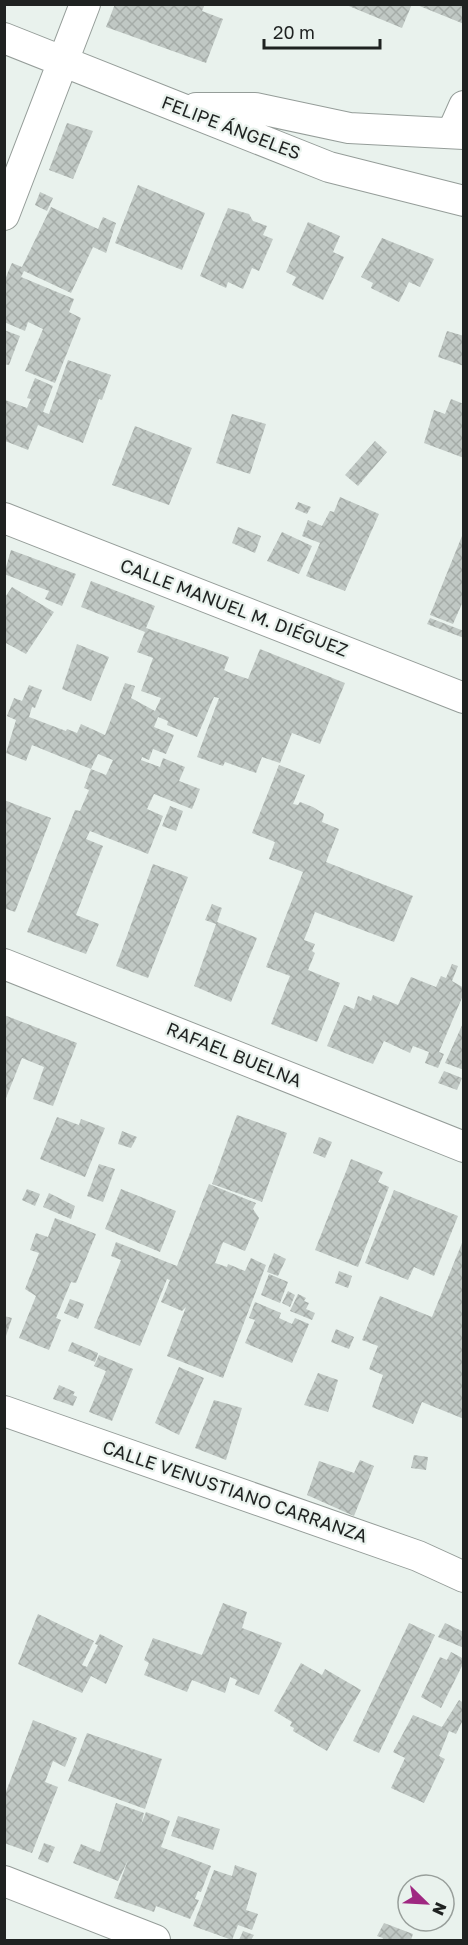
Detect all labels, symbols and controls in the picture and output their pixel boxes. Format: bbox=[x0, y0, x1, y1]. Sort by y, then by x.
scale bar bbox=[264, 12, 380, 50]
text: 20 m bbox=[273, 21, 315, 43]
street label: FELIPE ÁNGELES bbox=[159, 90, 304, 164]
street label: CALLE MANUEL M. DIÉGUEZ bbox=[117, 553, 351, 661]
street label: RAFAEL BUELNA bbox=[164, 1017, 305, 1091]
street label: CALLE VENUSTIANO CARRANZA bbox=[100, 1435, 371, 1547]
north arrow bbox=[396, 1873, 456, 1933]
text: N bbox=[428, 1899, 451, 1919]

